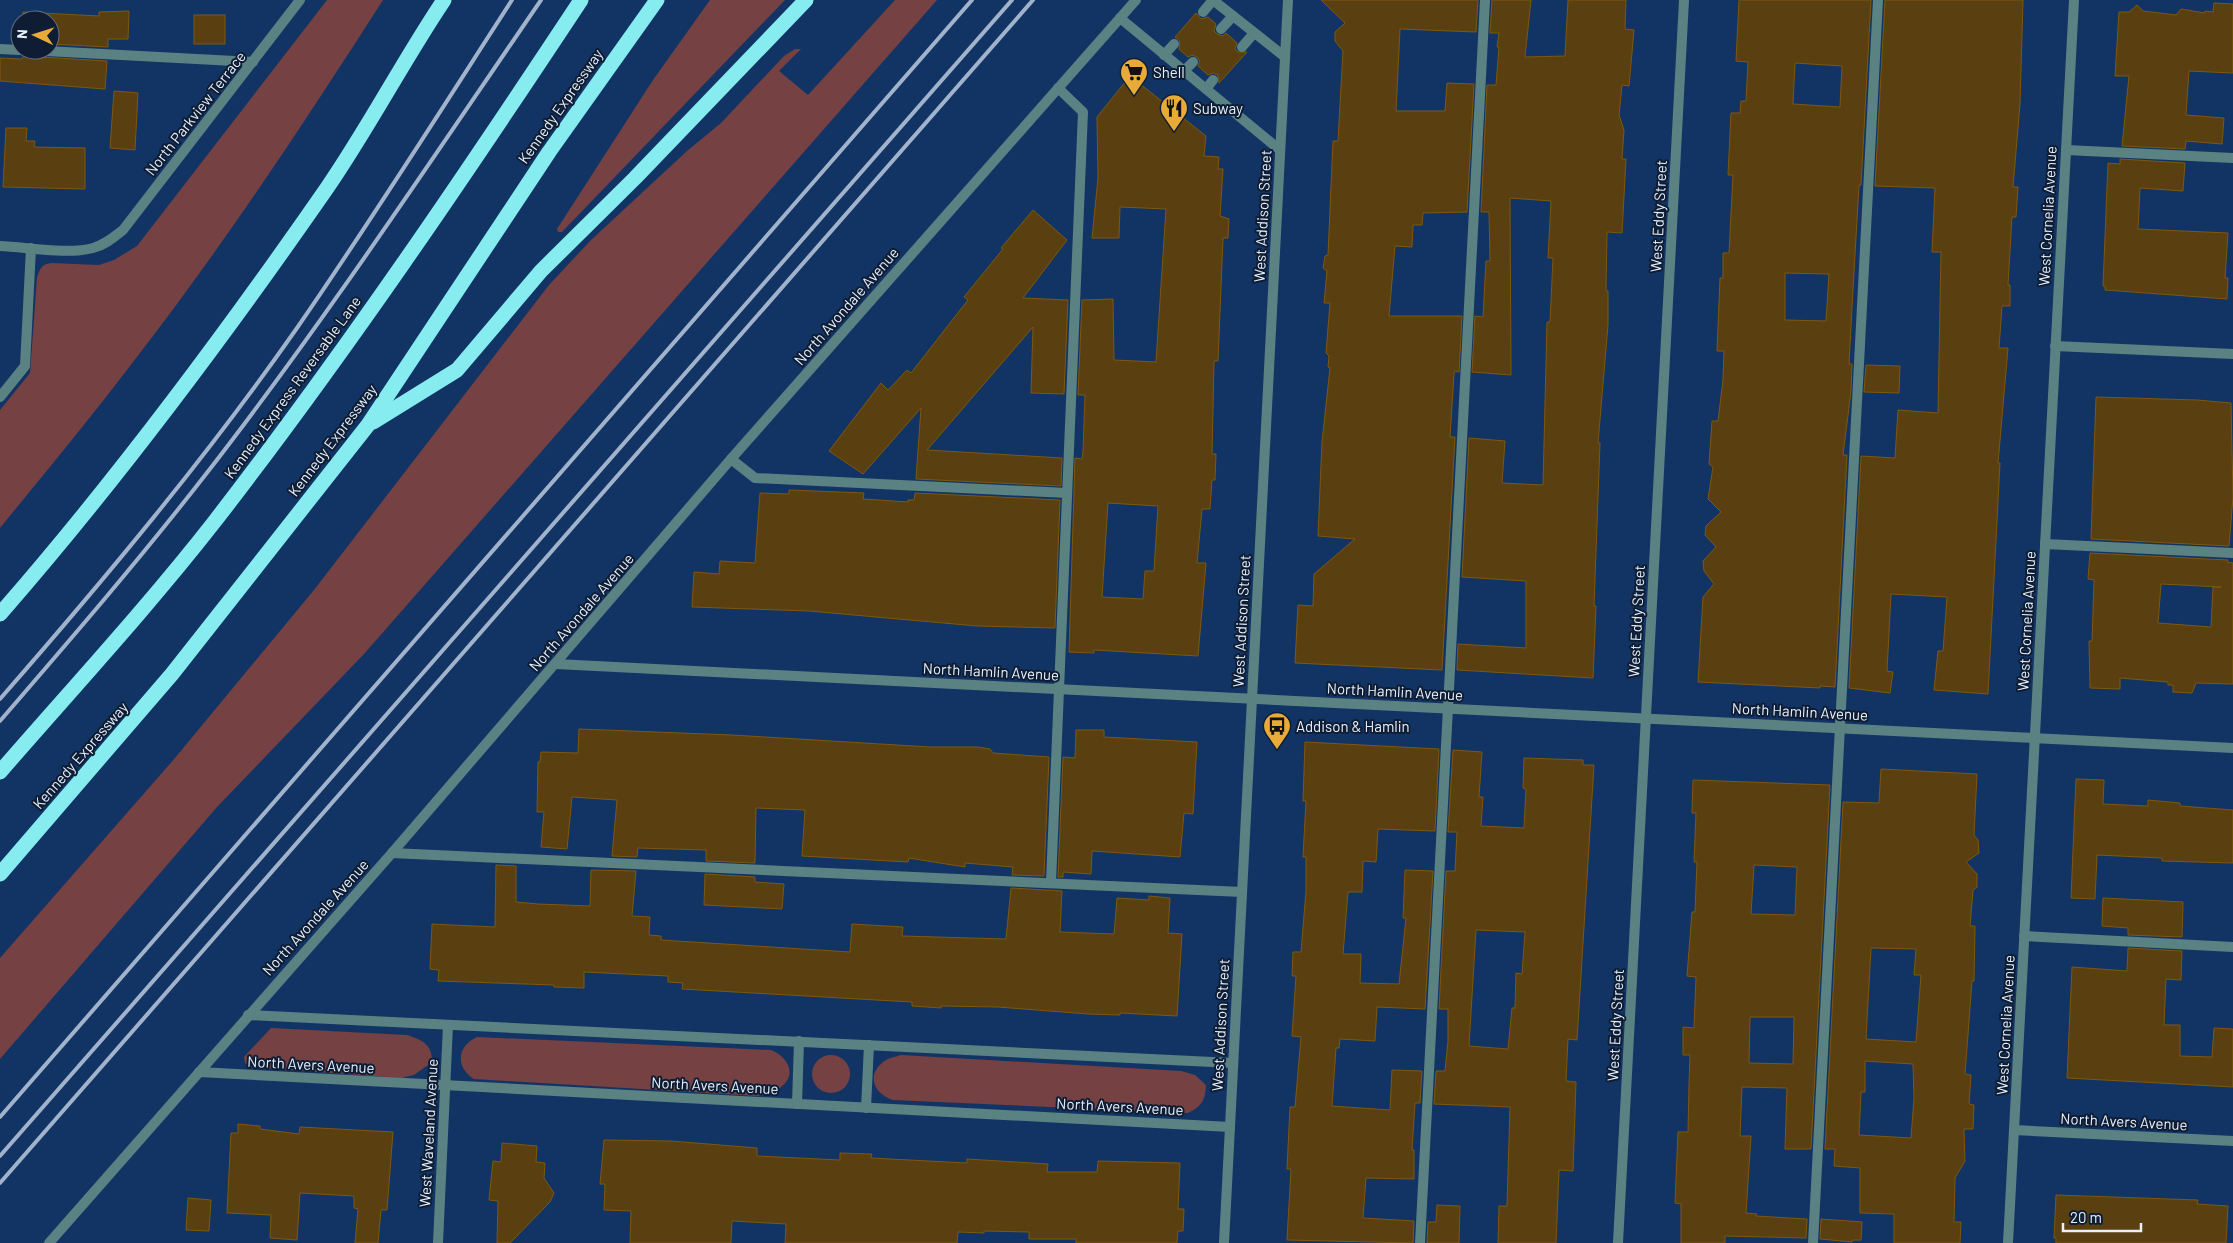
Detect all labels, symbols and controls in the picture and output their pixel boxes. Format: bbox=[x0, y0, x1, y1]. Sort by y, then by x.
north arrow bbox=[10, 10, 60, 60]
text: N bbox=[13, 29, 30, 39]
street label: Kennedy Expressway bbox=[514, 45, 606, 167]
street label: North Parkview Terrace bbox=[141, 47, 249, 179]
supermarket icon: Shell bbox=[1119, 57, 1149, 96]
place label: Shell bbox=[1153, 63, 1185, 81]
restaurant icon: Subway bbox=[1159, 93, 1189, 132]
place label: Subway bbox=[1193, 99, 1243, 117]
street label: West Cornelia Avenue bbox=[2034, 145, 2060, 287]
street label: West Addison Street bbox=[1250, 149, 1274, 283]
street label: West Eddy Street bbox=[1646, 159, 1670, 273]
street label: North Avondale Avenue bbox=[790, 243, 902, 369]
street label: Kennedy Express Reversable Lane bbox=[220, 292, 364, 482]
street label: Kennedy Expressway bbox=[284, 380, 380, 500]
street label: North Avondale Avenue bbox=[525, 549, 637, 675]
street label: West Cornelia Avenue bbox=[2013, 550, 2039, 692]
street label: West Addison Street bbox=[1229, 554, 1253, 688]
street label: West Eddy Street bbox=[1624, 564, 1648, 678]
street label: North Hamlin Avenue bbox=[922, 658, 1060, 684]
street label: North Hamlin Avenue bbox=[1326, 678, 1464, 704]
street label: Kennedy Expressway bbox=[29, 698, 131, 812]
street label: North Hamlin Avenue bbox=[1731, 698, 1869, 724]
bus stop icon: Addison & Hamlin bbox=[1262, 711, 1292, 750]
place label: Addison & Hamlin bbox=[1296, 717, 1410, 735]
street label: North Avondale Avenue bbox=[258, 855, 372, 979]
street label: West Cornelia Avenue bbox=[1992, 954, 2018, 1096]
street label: West Addison Street bbox=[1208, 958, 1232, 1092]
street label: West Eddy Street bbox=[1603, 968, 1627, 1082]
street label: North Avers Avenue bbox=[247, 1052, 375, 1076]
street label: West Waveland Avenue bbox=[415, 1058, 441, 1208]
street label: North Avers Avenue bbox=[651, 1073, 779, 1097]
street label: North Avers Avenue bbox=[1056, 1094, 1184, 1118]
street label: North Avers Avenue bbox=[2060, 1109, 2188, 1133]
scale bar bbox=[2063, 1200, 2140, 1232]
text: 20 m bbox=[2070, 1208, 2102, 1226]

